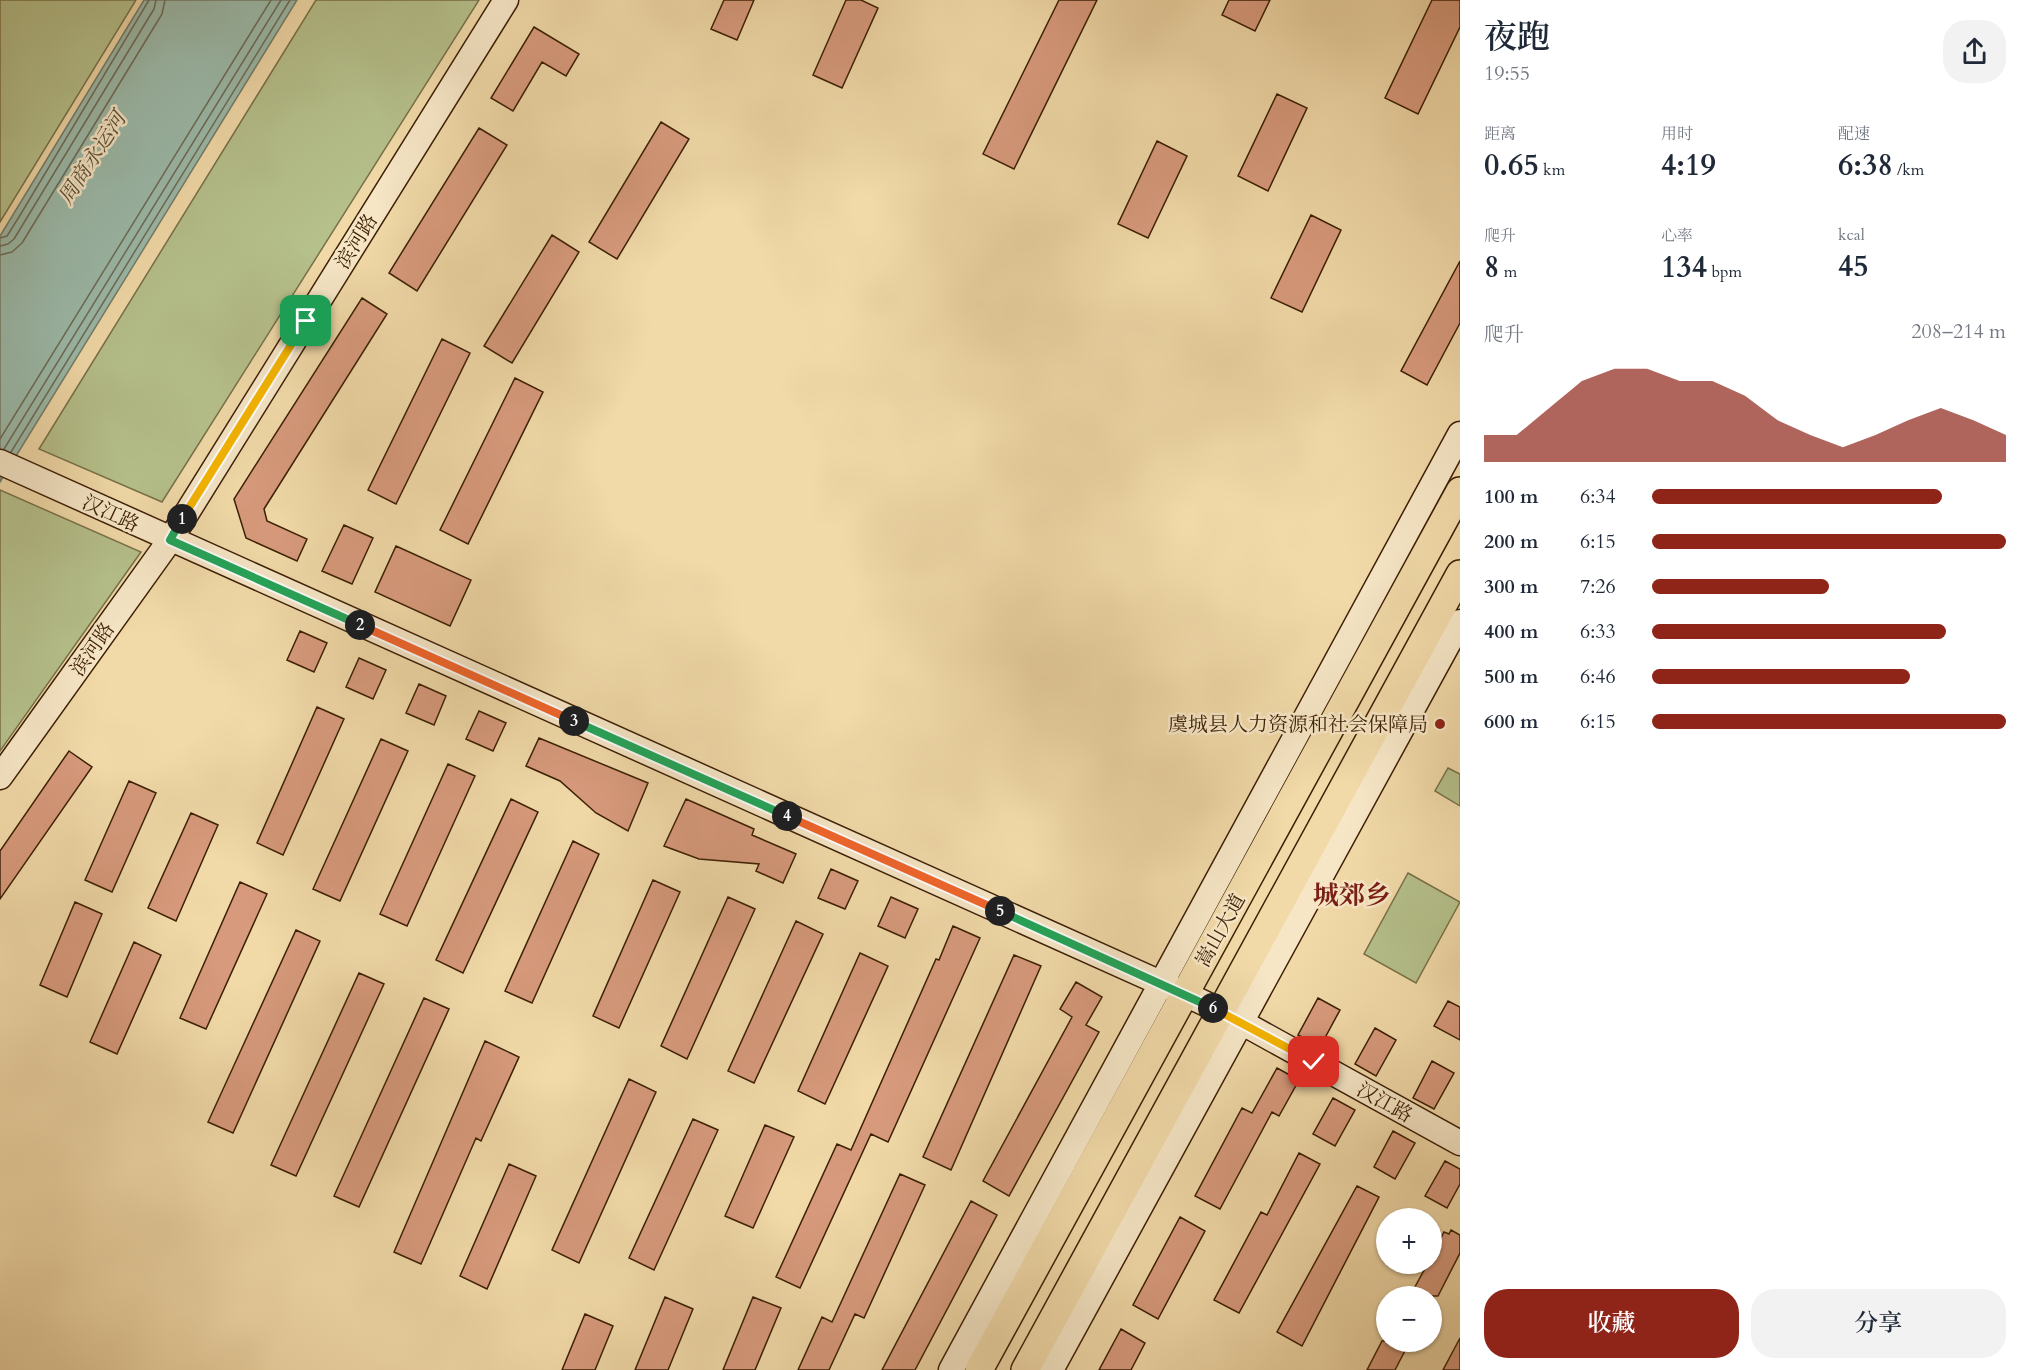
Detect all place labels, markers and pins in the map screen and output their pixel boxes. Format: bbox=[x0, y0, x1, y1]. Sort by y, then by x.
pin bbox=[280, 295, 331, 346]
pin: 1 bbox=[167, 504, 197, 534]
pin: 2 bbox=[345, 610, 375, 640]
pin: 3 bbox=[559, 706, 589, 736]
place label: 虞城县人力资源和社会保障局 bbox=[1168, 711, 1428, 738]
marker: 虞城县人力资源和社会保障局 bbox=[1433, 717, 1447, 731]
pin: 4 bbox=[772, 801, 802, 831]
pin: 5 bbox=[985, 896, 1015, 926]
pin: 6 bbox=[1198, 993, 1228, 1023]
pin bbox=[1288, 1036, 1339, 1087]

